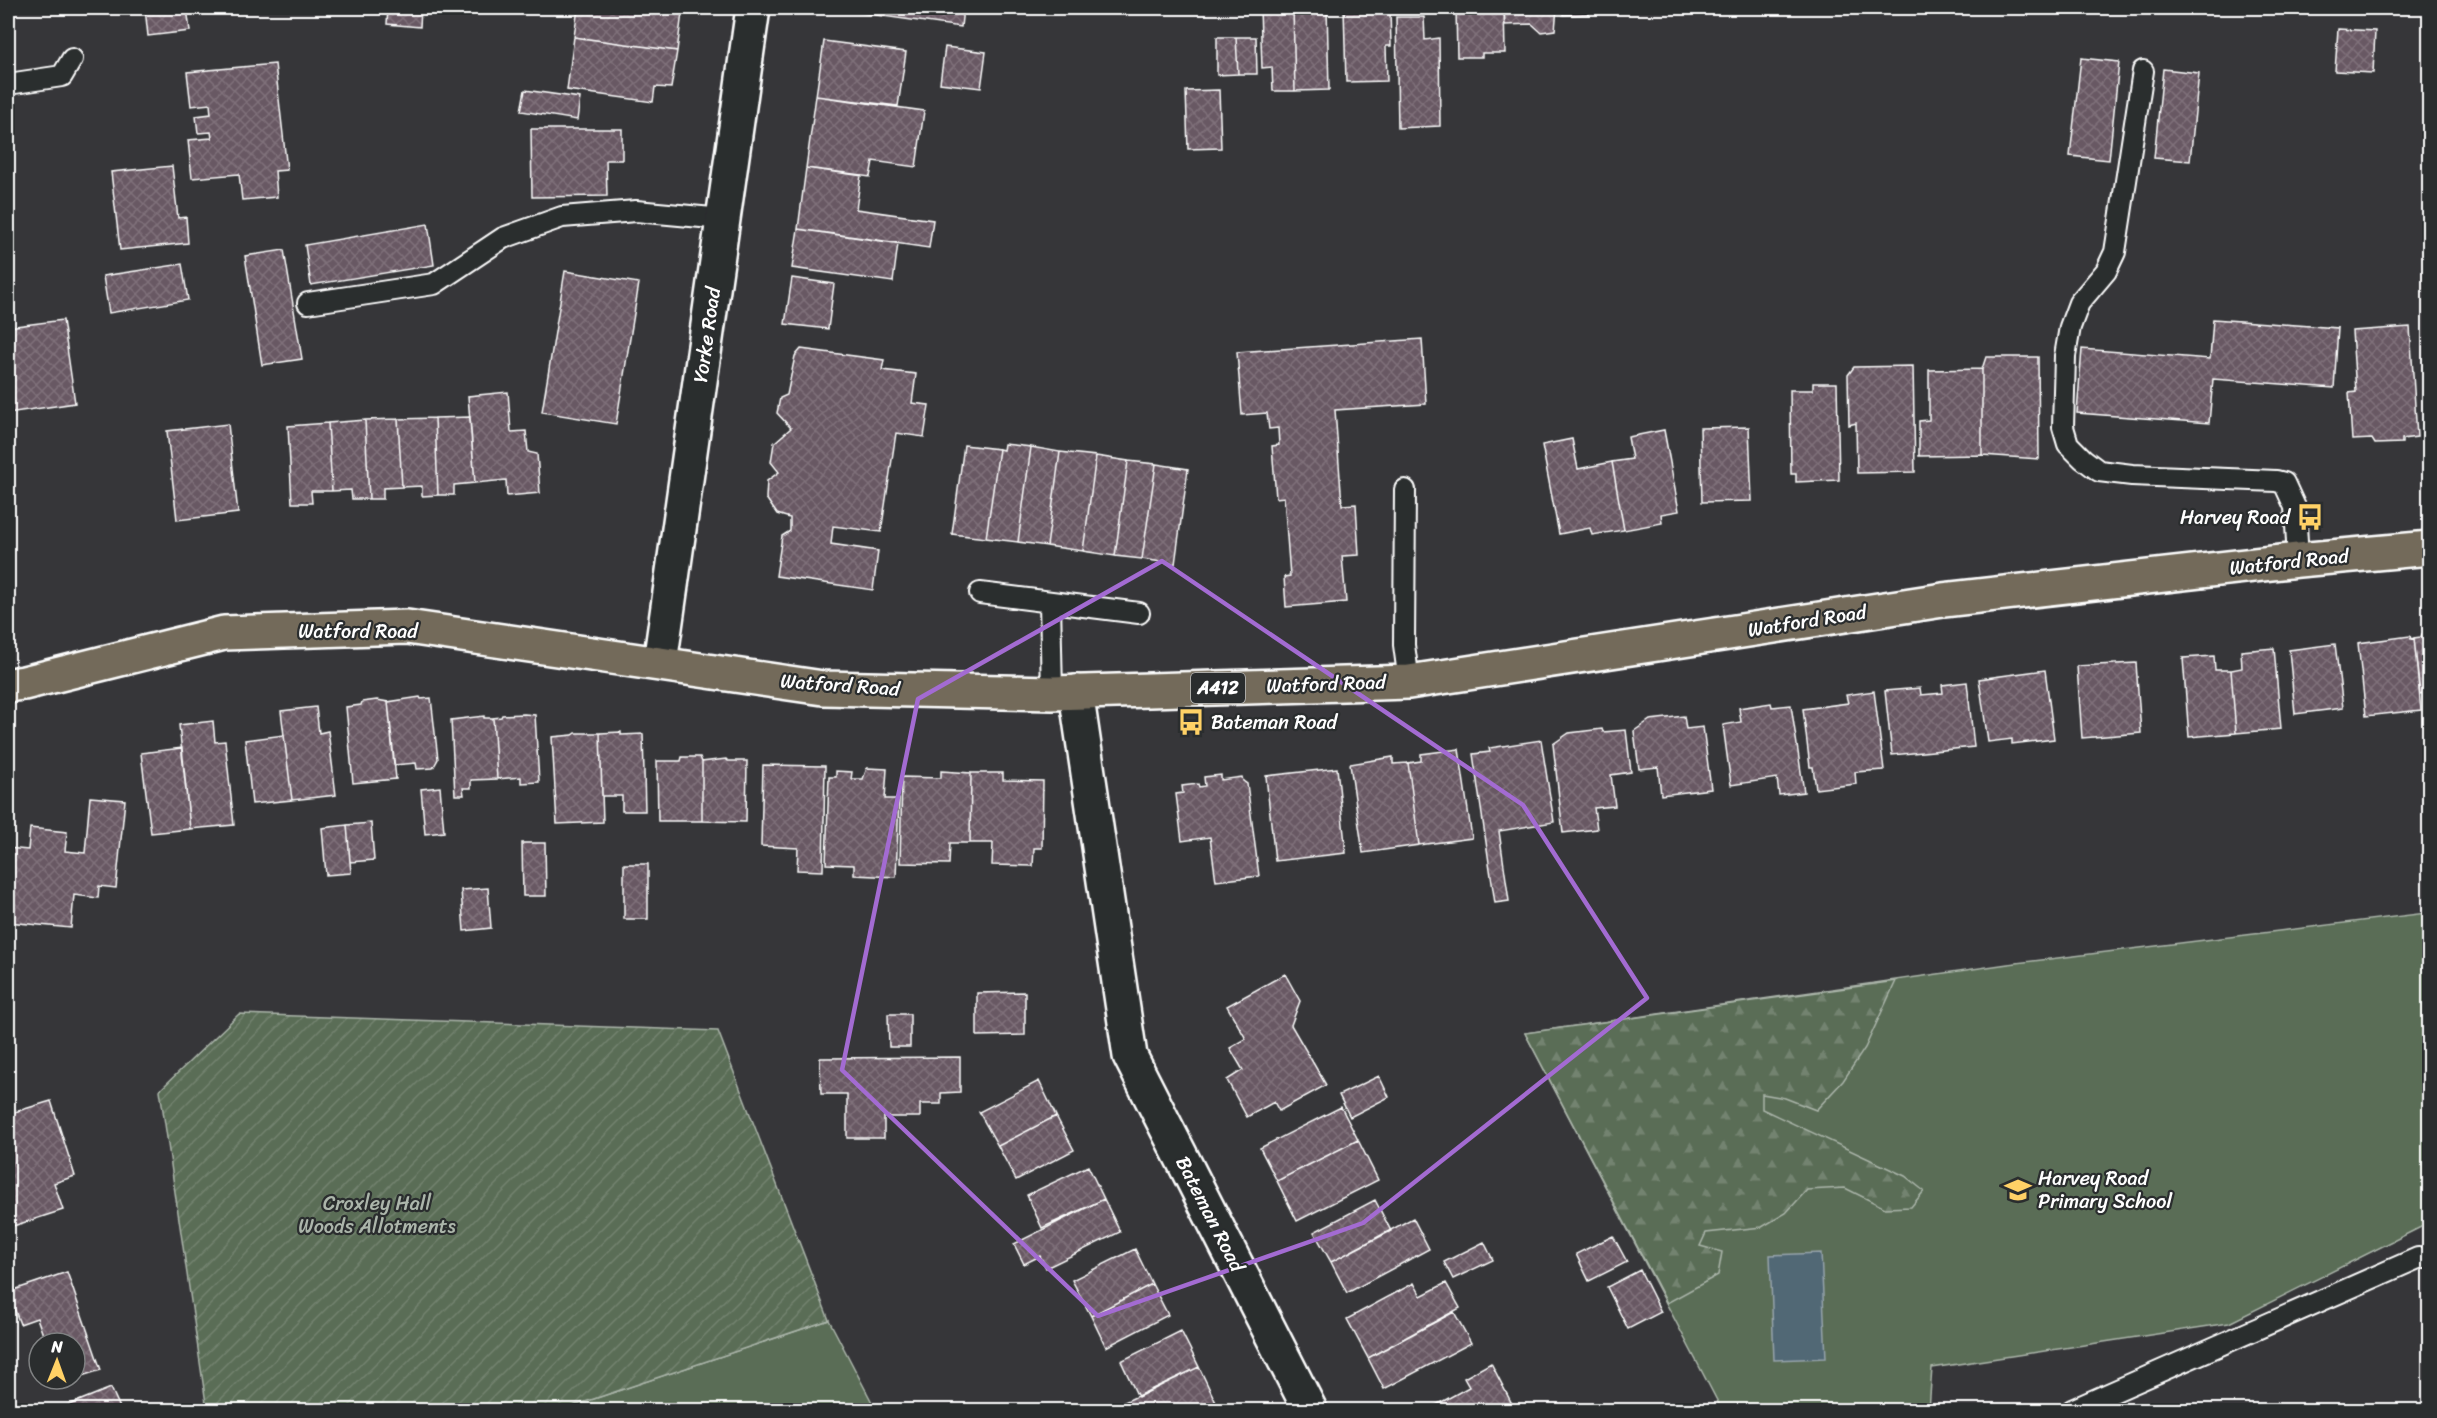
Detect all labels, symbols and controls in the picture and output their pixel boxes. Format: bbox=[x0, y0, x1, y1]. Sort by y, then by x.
street label: Yorke Road bbox=[683, 284, 731, 385]
place label: Harvey Road bbox=[2180, 500, 2291, 535]
bus stop icon: Harvey Road bbox=[2295, 502, 2325, 532]
street label: Watford Road bbox=[2228, 538, 2352, 586]
street label: Watford Road bbox=[1745, 594, 1870, 648]
street label: Watford Road bbox=[298, 614, 419, 649]
street label: Watford Road bbox=[779, 663, 902, 707]
street label: Watford Road bbox=[1266, 664, 1388, 704]
road number: A412 bbox=[1191, 673, 1245, 703]
place label: Bateman Road bbox=[1211, 705, 1338, 740]
bus stop icon: Bateman Road bbox=[1176, 707, 1206, 737]
street label: Bateman Road bbox=[1166, 1150, 1255, 1279]
place label: Harvey Road Primary School bbox=[2038, 1161, 2173, 1219]
school or university icon: Harvey Road Primary School bbox=[2003, 1175, 2033, 1205]
park label: Croxley Hall Woods Allotments bbox=[298, 1186, 457, 1244]
north arrow bbox=[27, 1331, 87, 1391]
text: N bbox=[50, 1332, 64, 1361]

